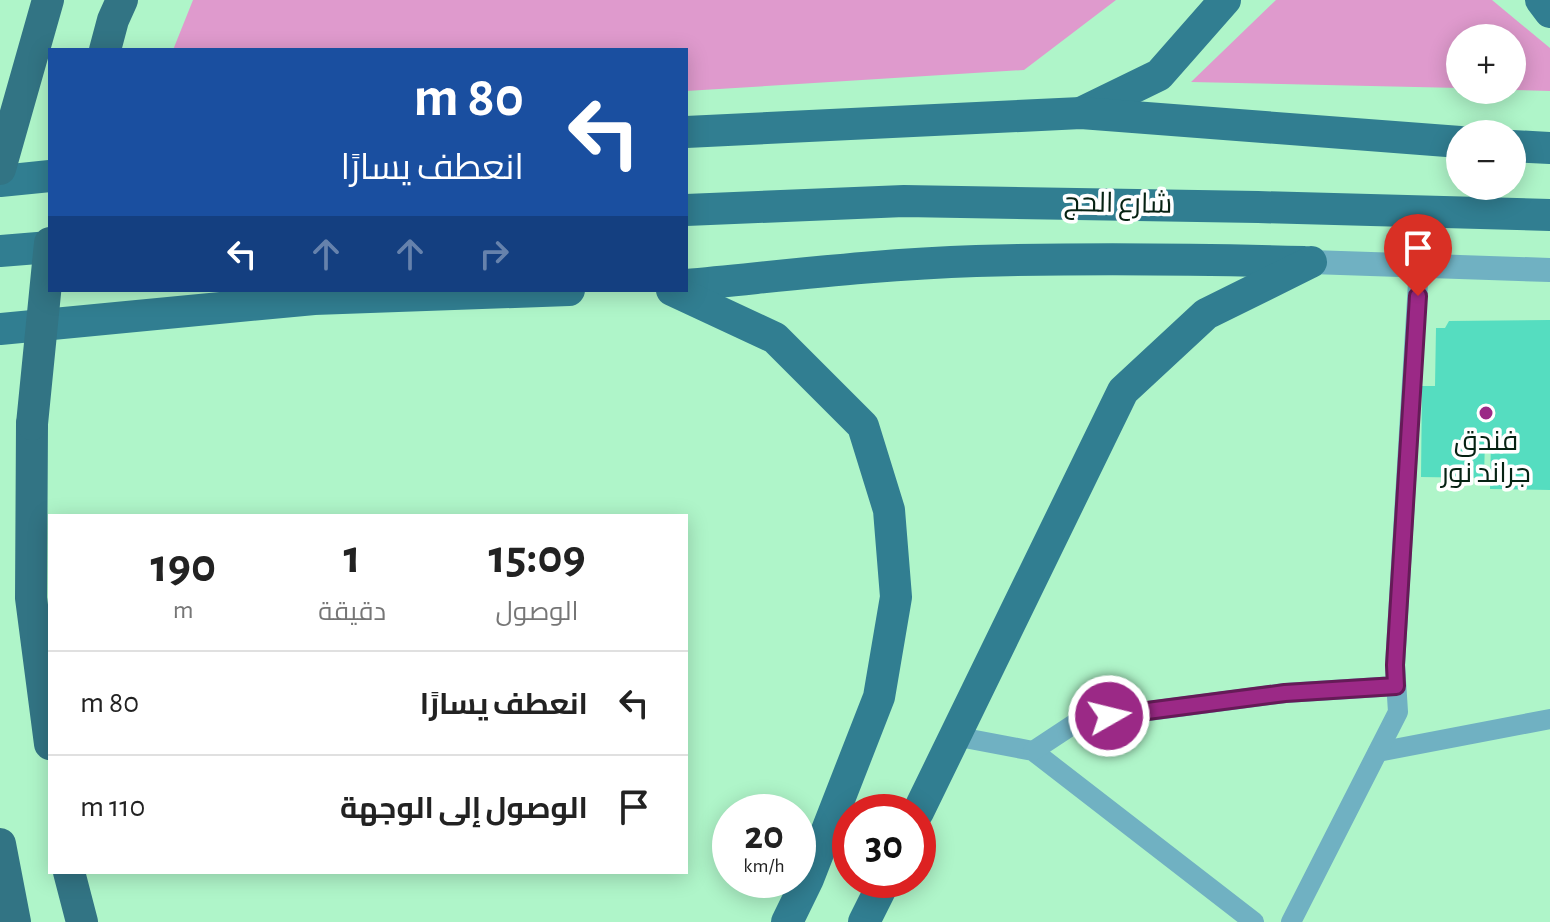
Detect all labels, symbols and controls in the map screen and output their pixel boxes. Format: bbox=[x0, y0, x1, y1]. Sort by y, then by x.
map controls bbox=[1446, 24, 1526, 200]
button: + bbox=[1446, 24, 1526, 104]
text: 80 m bbox=[414, 70, 524, 126]
icon: left bbox=[552, 80, 656, 184]
button: − bbox=[1446, 120, 1526, 200]
text: انعطف يسارًا bbox=[341, 150, 524, 186]
street label: شارع الحج bbox=[1063, 188, 1173, 222]
pin bbox=[1384, 214, 1452, 296]
icon: arrive bbox=[1396, 226, 1440, 270]
icon: left bbox=[220, 232, 264, 276]
icon: ahead bbox=[304, 232, 348, 276]
icon: ahead bbox=[388, 232, 432, 276]
icon: right bbox=[472, 232, 516, 276]
marker: فندق جراند نور bbox=[1477, 404, 1495, 422]
place label: فندق جراند نور bbox=[1439, 428, 1531, 488]
text: 1 bbox=[344, 534, 361, 582]
text: 15:09 bbox=[488, 534, 586, 582]
text: 190 bbox=[150, 543, 216, 591]
text: m bbox=[173, 597, 194, 623]
text: دقيقة bbox=[318, 599, 386, 625]
text: الوصول bbox=[496, 599, 578, 625]
position arrow bbox=[1067, 674, 1151, 758]
icon: left bbox=[612, 681, 656, 725]
text: 80 m bbox=[80, 688, 139, 718]
text: انعطف يسارًا bbox=[420, 690, 588, 720]
icon: arrive bbox=[612, 785, 656, 829]
text: 110 m bbox=[80, 792, 145, 822]
text: الوصول إلى الوجهة bbox=[340, 794, 588, 824]
speed limit sign: 30 bbox=[832, 794, 936, 898]
text: 20 bbox=[744, 816, 784, 856]
text: km/h bbox=[743, 856, 785, 876]

